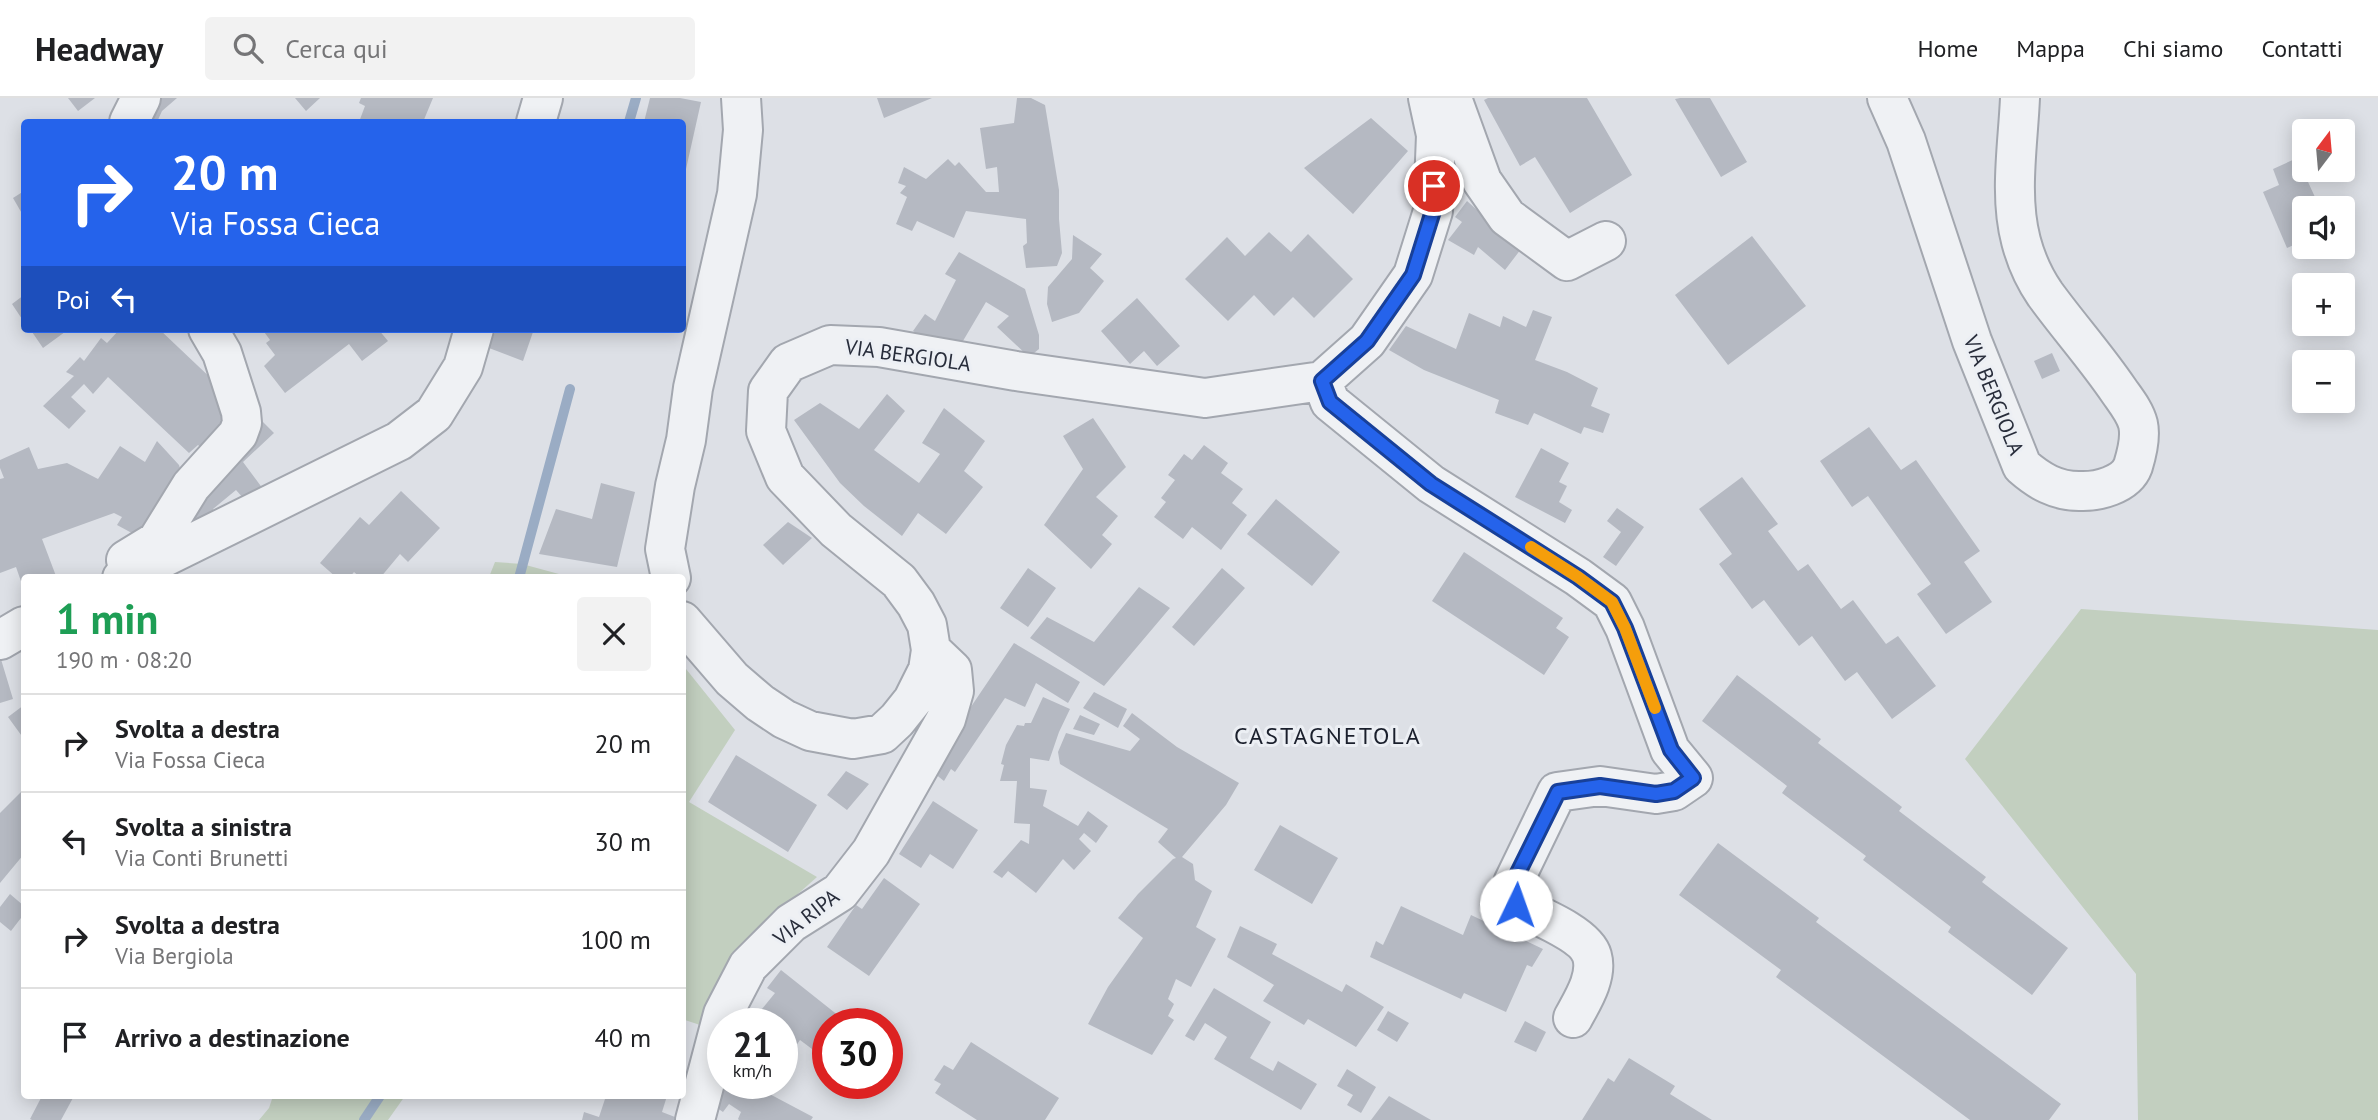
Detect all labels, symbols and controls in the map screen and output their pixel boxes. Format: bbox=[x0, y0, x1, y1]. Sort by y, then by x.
search box bbox=[205, 17, 695, 80]
text: Headway bbox=[35, 27, 163, 70]
icon: search bbox=[229, 29, 267, 67]
text: Cerca qui bbox=[285, 32, 388, 65]
text: Home bbox=[1917, 33, 1978, 64]
text: Mappa bbox=[2016, 33, 2085, 64]
text: Chi siamo bbox=[2123, 33, 2223, 64]
text: Contatti bbox=[2261, 33, 2343, 64]
north arrow bbox=[2292, 119, 2356, 182]
map controls bbox=[2292, 119, 2355, 413]
text: 20 m bbox=[171, 140, 278, 204]
icon: right bbox=[56, 147, 147, 238]
pin bbox=[1404, 156, 1464, 216]
icon: arrive bbox=[1415, 167, 1453, 205]
button: sound bbox=[2292, 196, 2355, 259]
text: Via Fossa Cieca bbox=[171, 202, 380, 244]
button: + bbox=[2292, 273, 2355, 336]
icon: left bbox=[105, 280, 143, 318]
text: Poi bbox=[56, 283, 91, 316]
street label: VIA BERGIOLA bbox=[1957, 330, 2031, 459]
street label: VIA BERGIOLA bbox=[842, 333, 973, 377]
button: − bbox=[2292, 350, 2355, 413]
text: 1 min bbox=[56, 591, 158, 646]
button: close bbox=[577, 597, 651, 671]
text: 190 m · 08:20 bbox=[56, 645, 192, 674]
text: Svolta a destra bbox=[115, 712, 280, 745]
district label: CASTAGNETOLA bbox=[1234, 720, 1422, 751]
icon: right bbox=[56, 724, 94, 762]
text: 20 m bbox=[595, 727, 651, 760]
text: Via Fossa Cieca bbox=[115, 745, 265, 774]
text: Svolta a sinistra bbox=[115, 810, 292, 843]
icon: left bbox=[56, 822, 94, 860]
text: 30 m bbox=[595, 825, 651, 858]
text: Via Conti Brunetti bbox=[115, 843, 289, 872]
position arrow bbox=[1479, 868, 1553, 942]
street label: VIA RIPA bbox=[767, 882, 845, 952]
text: Svolta a destra bbox=[115, 908, 280, 941]
icon: right bbox=[56, 920, 94, 958]
text: 100 m bbox=[580, 923, 651, 956]
text: Via Bergiola bbox=[115, 941, 234, 970]
speed limit sign: 30 bbox=[812, 1008, 903, 1099]
icon: arrive bbox=[56, 1018, 94, 1056]
text: Arrivo a destinazione bbox=[115, 1021, 350, 1054]
text: 40 m bbox=[595, 1021, 651, 1054]
text: 21 bbox=[733, 1021, 772, 1067]
text: km/h bbox=[733, 1059, 772, 1082]

